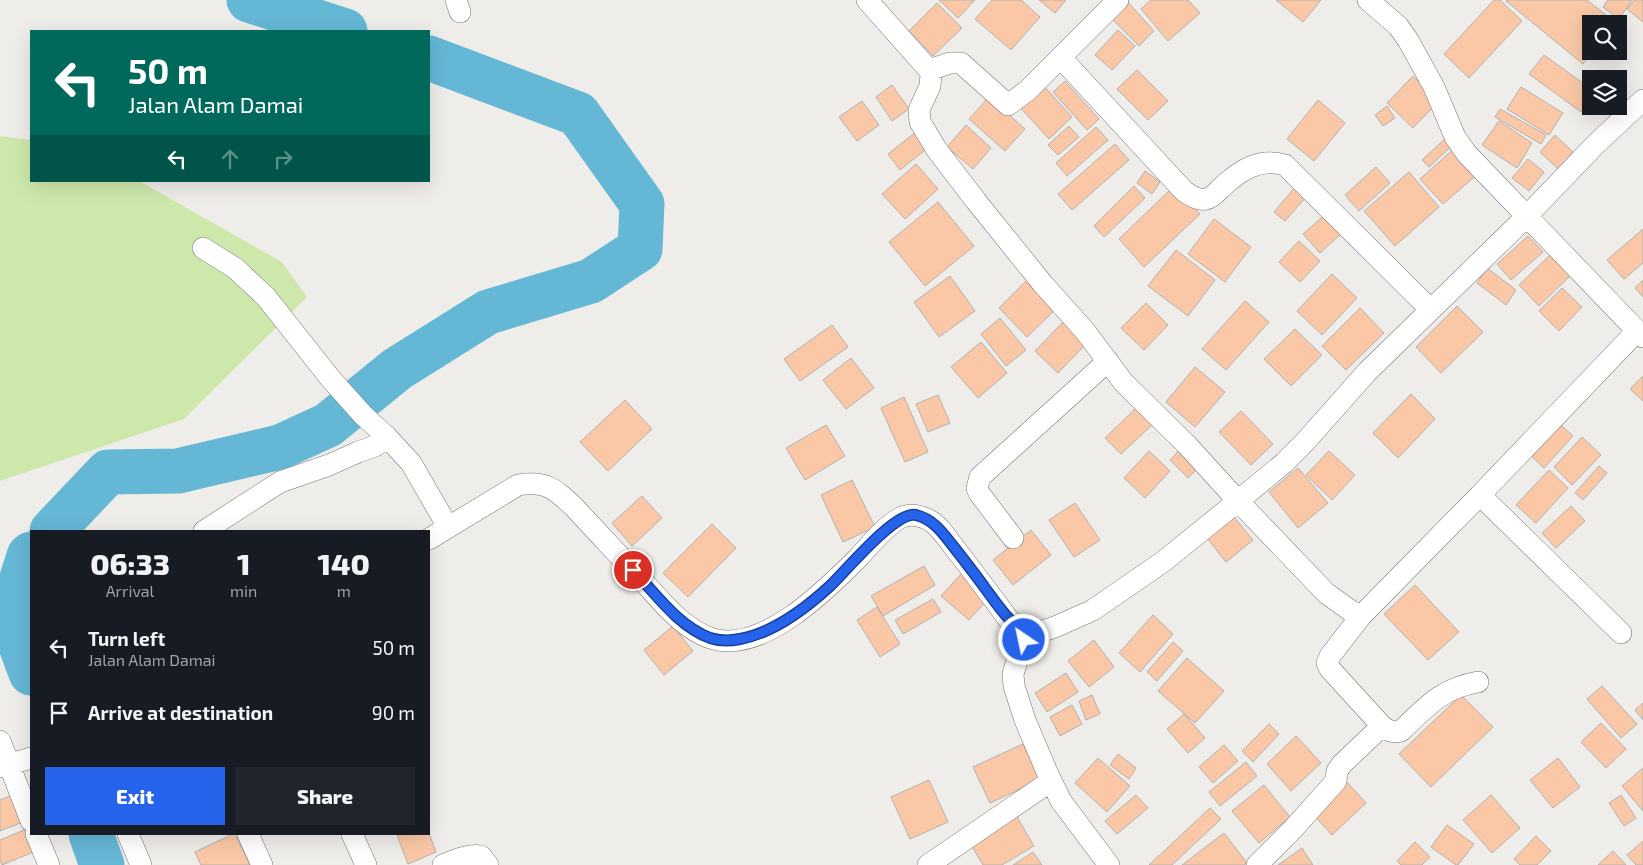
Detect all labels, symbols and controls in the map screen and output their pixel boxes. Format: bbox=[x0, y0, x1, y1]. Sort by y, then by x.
map controls bbox=[1582, 15, 1627, 115]
button: search bbox=[1582, 15, 1627, 60]
text: 50 m bbox=[128, 49, 208, 91]
icon: left bbox=[45, 50, 110, 115]
button: layers bbox=[1582, 70, 1627, 115]
text: Jalan Alam Damai bbox=[128, 91, 303, 117]
icon: left bbox=[163, 145, 191, 173]
icon: ahead bbox=[216, 145, 244, 173]
icon: right bbox=[269, 145, 297, 173]
text: 06:33 bbox=[90, 545, 170, 581]
text: 1 bbox=[237, 545, 250, 581]
text: 140 bbox=[317, 545, 370, 581]
pin bbox=[612, 549, 654, 591]
icon: arrive bbox=[619, 556, 647, 584]
text: Arrival bbox=[106, 581, 154, 600]
text: min bbox=[230, 581, 257, 600]
text: m bbox=[337, 581, 351, 600]
position arrow bbox=[997, 613, 1049, 665]
text: Turn left bbox=[88, 627, 165, 650]
icon: left bbox=[45, 634, 73, 662]
text: 50 m bbox=[372, 636, 415, 659]
text: Jalan Alam Damai bbox=[88, 650, 216, 669]
icon: arrive bbox=[45, 699, 73, 727]
text: Arrive at destination bbox=[88, 701, 273, 724]
text: 90 m bbox=[372, 701, 415, 724]
button: Exit bbox=[45, 767, 225, 825]
button: Share bbox=[235, 767, 415, 825]

